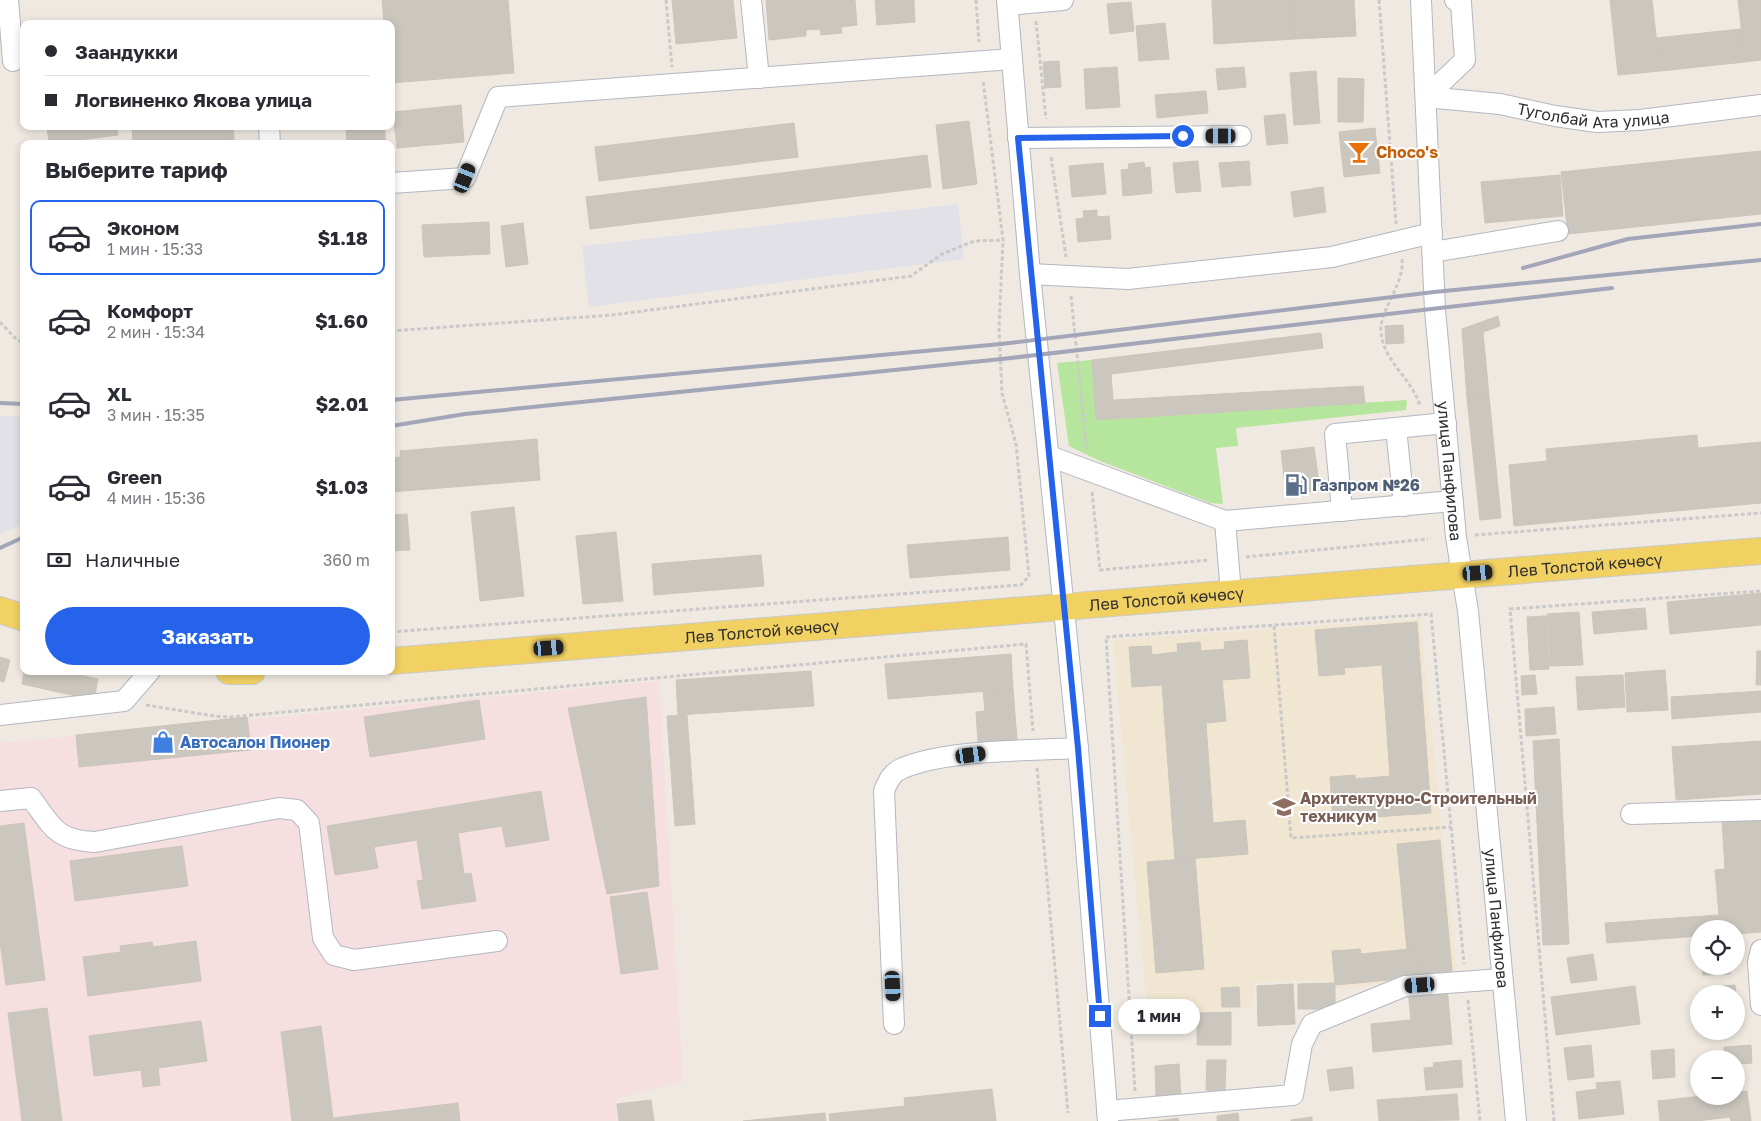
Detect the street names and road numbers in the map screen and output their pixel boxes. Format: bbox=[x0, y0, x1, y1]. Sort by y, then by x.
street label: Туголбай Ата улица bbox=[1515, 98, 1671, 132]
street label: улица Панфилова bbox=[1433, 400, 1466, 542]
street label: Лев Толстой көчөсү bbox=[1507, 549, 1663, 581]
street label: Лев Толстой көчөсү bbox=[1088, 583, 1245, 615]
street label: Лев Толстой көчөсү bbox=[684, 615, 840, 647]
street label: улица Панфилова bbox=[1480, 848, 1513, 989]

